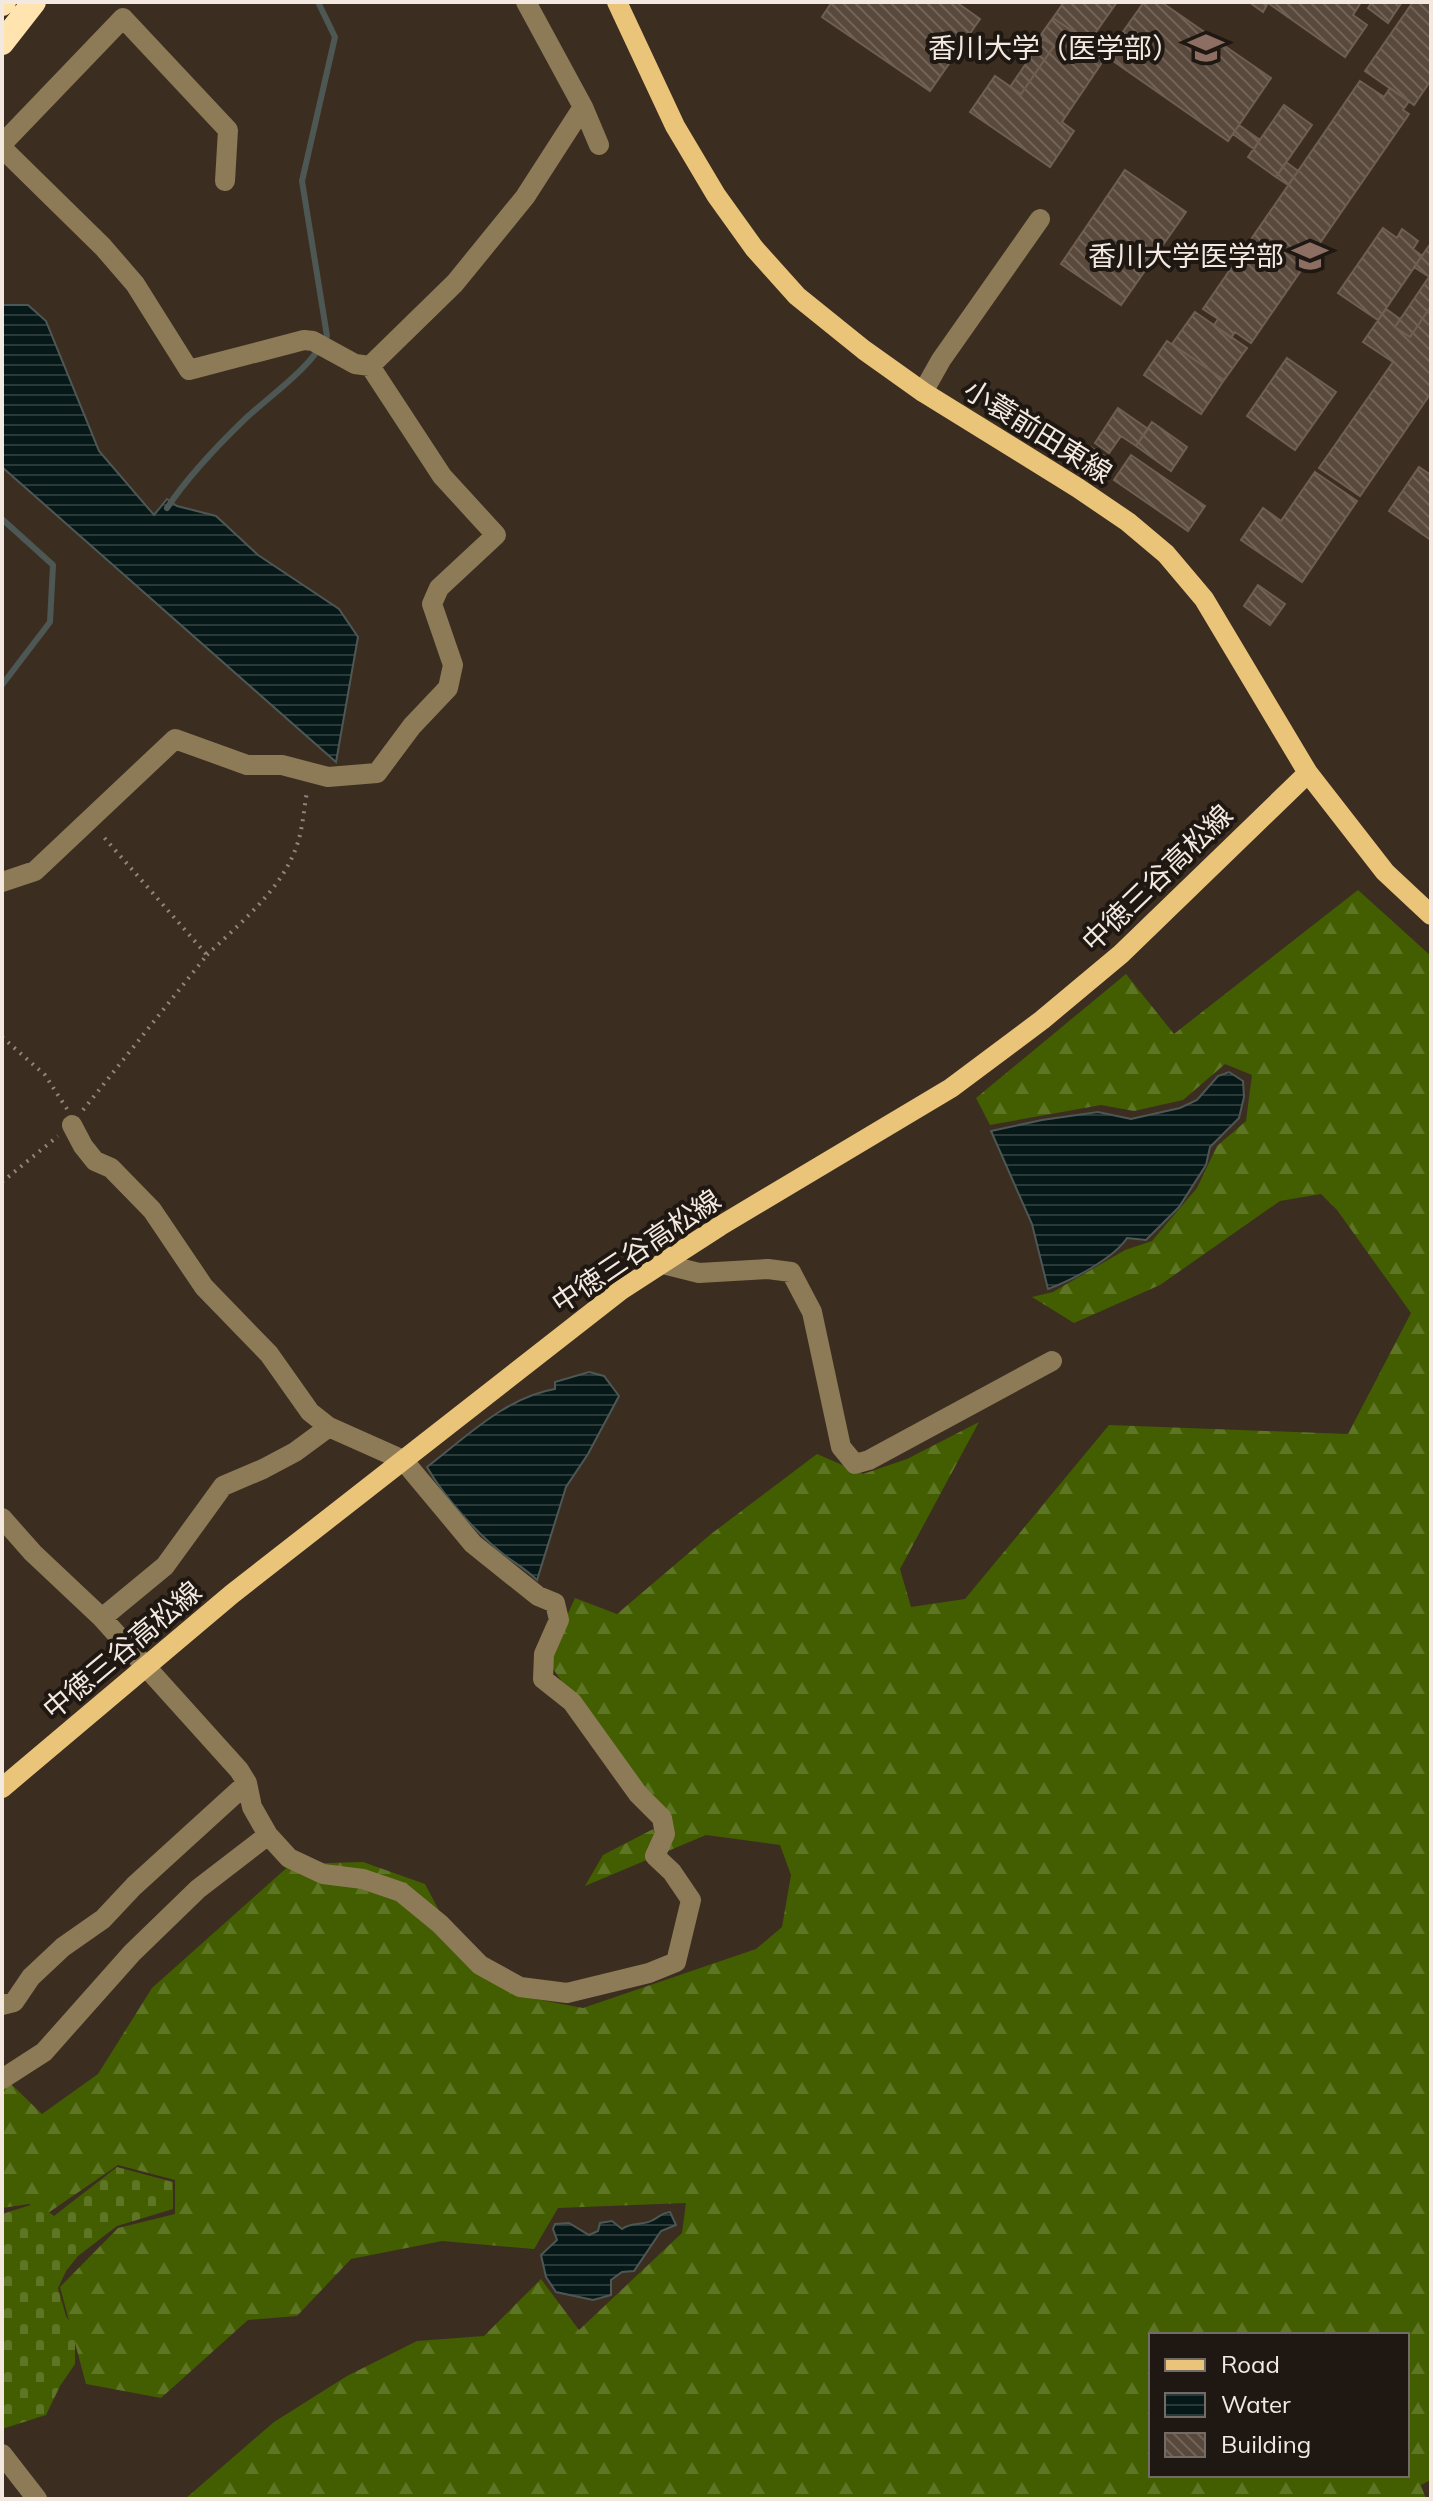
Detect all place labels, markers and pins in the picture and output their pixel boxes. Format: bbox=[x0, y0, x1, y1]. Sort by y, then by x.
school or university icon: 香川大学（医学部） bbox=[1187, 29, 1225, 67]
place label: 香川大学（医学部） bbox=[928, 30, 1180, 65]
school or university icon: 香川大学医学部 bbox=[1291, 237, 1329, 275]
place label: 香川大学医学部 bbox=[1088, 238, 1284, 273]

